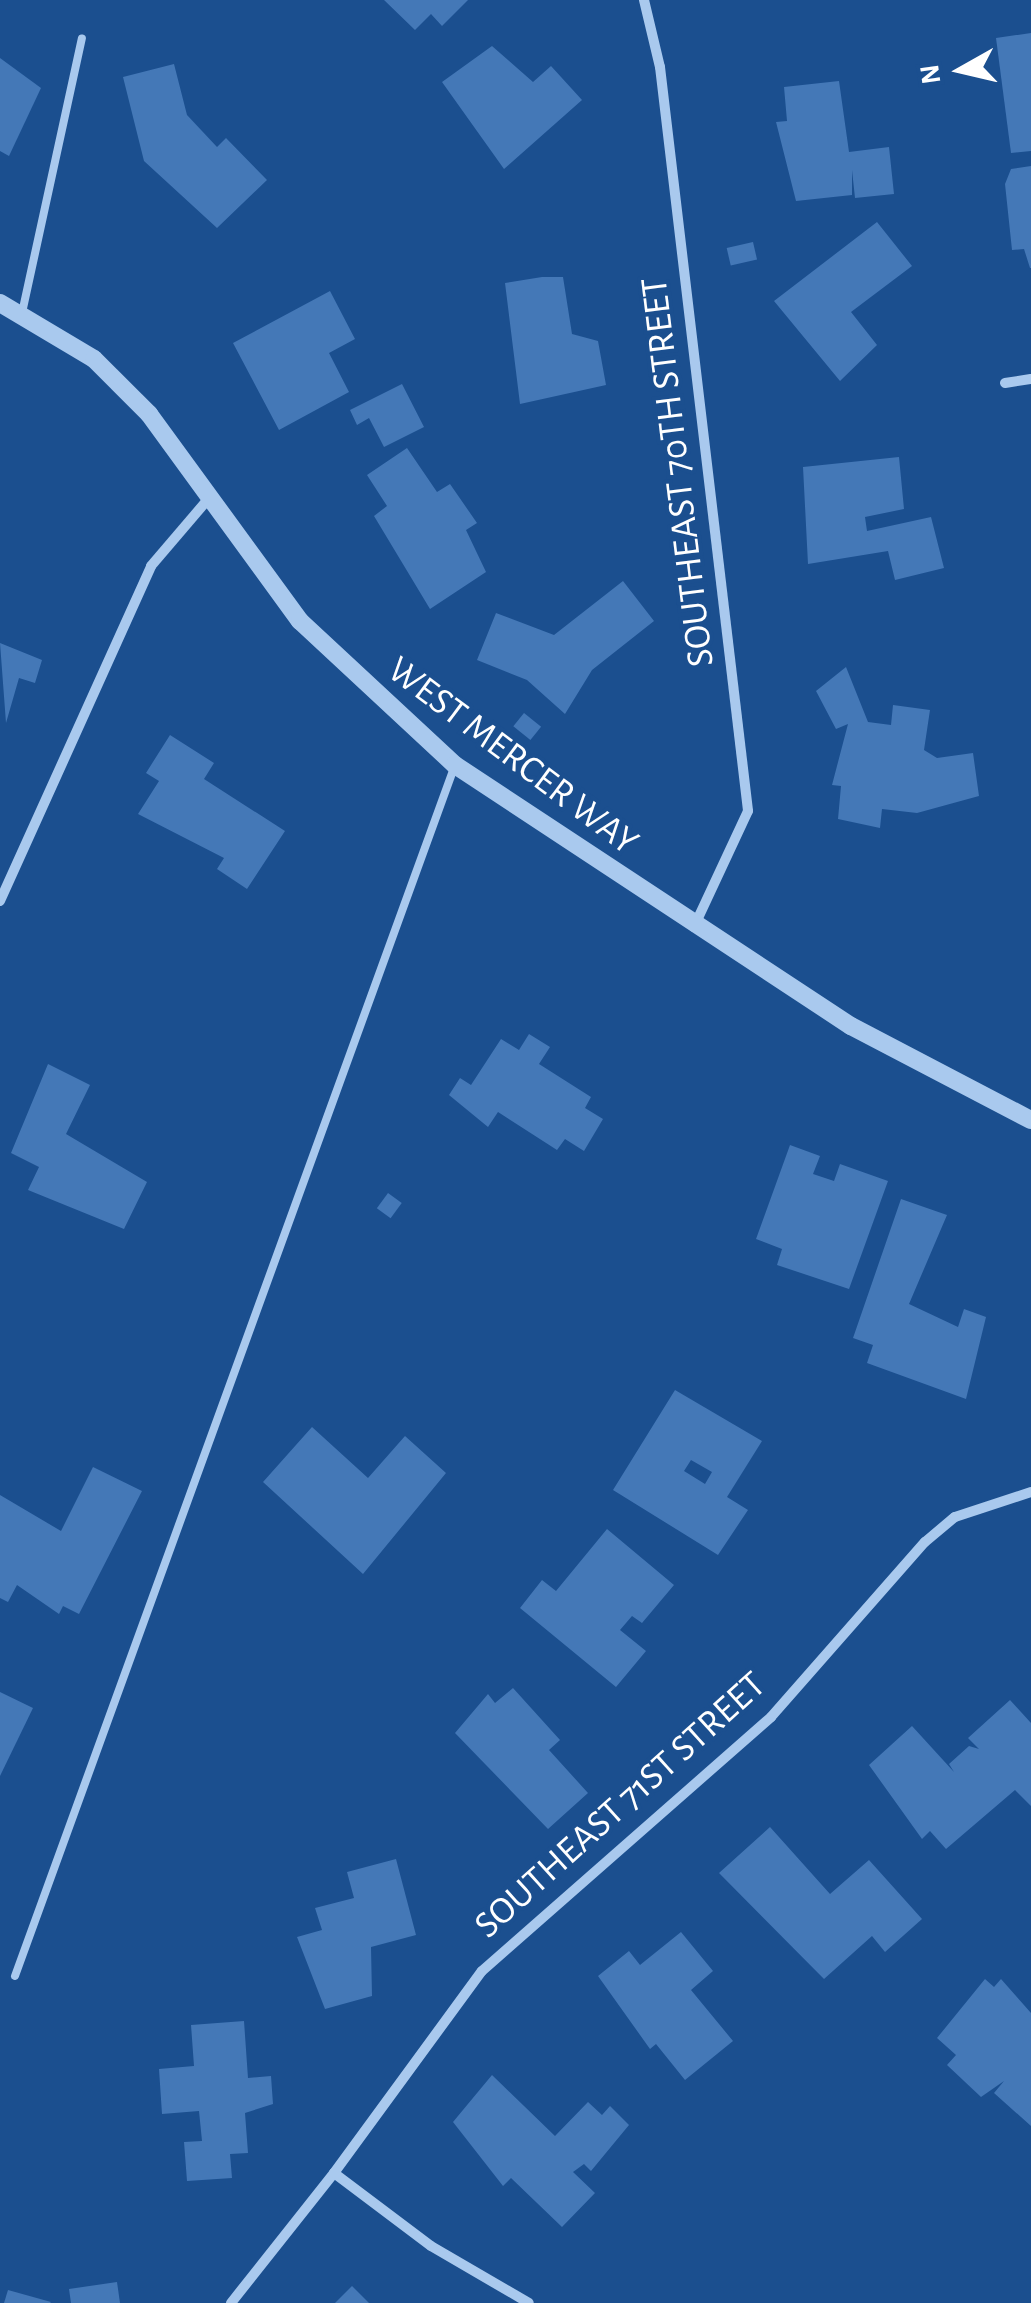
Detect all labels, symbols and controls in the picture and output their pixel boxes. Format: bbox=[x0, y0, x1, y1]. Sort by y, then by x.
north arrow bbox=[911, 20, 1011, 120]
text: N bbox=[916, 63, 947, 86]
street label: SOUTHEAST 70TH STREET bbox=[632, 275, 726, 669]
street label: WEST MERCER WAY bbox=[378, 648, 646, 866]
street label: SOUTHEAST 71ST STREET bbox=[466, 1663, 776, 1949]

